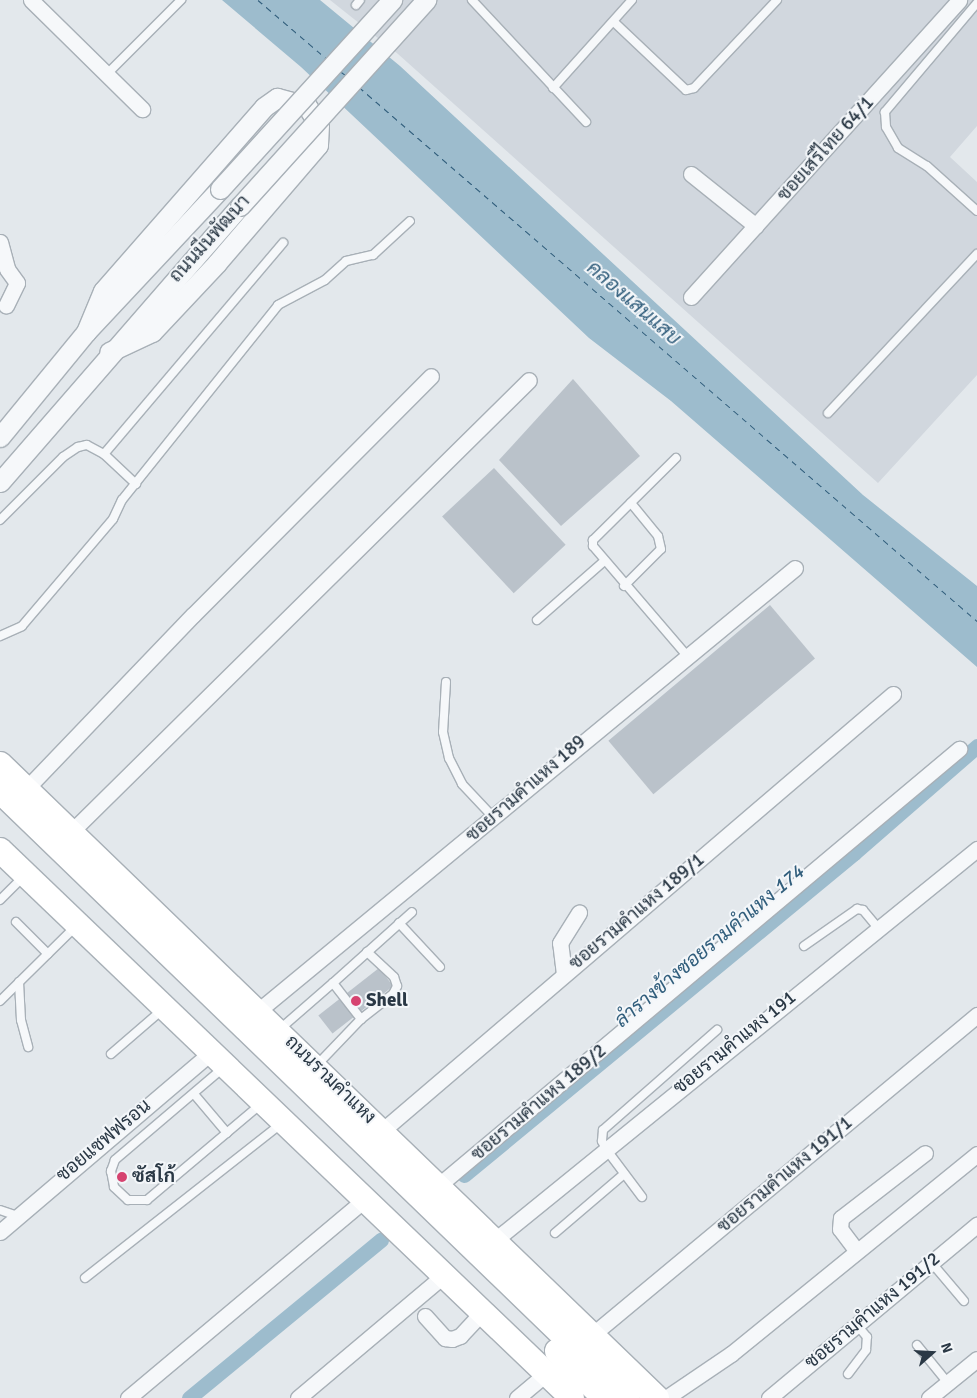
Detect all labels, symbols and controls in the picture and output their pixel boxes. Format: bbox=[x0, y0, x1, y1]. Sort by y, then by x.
street label: ซอยเสรีไทย 64/1 bbox=[773, 92, 879, 206]
street label: ถนนมีนพัฒนา bbox=[165, 191, 255, 287]
water label: คลองแสนแสบ bbox=[582, 256, 686, 350]
street label: ซอยรามคำแหง 189 bbox=[461, 731, 591, 847]
street label: ซอยรามคำแหง 189/1 bbox=[565, 849, 709, 975]
water label: ลำรางข้างซอยรามคำแหง 174 bbox=[610, 860, 808, 1032]
street label: ซอยรามคำแหง 191 bbox=[669, 987, 801, 1099]
place label: Shell bbox=[366, 990, 408, 1012]
marker: Shell bbox=[350, 995, 362, 1007]
street label: ถนนรามคำแหง bbox=[280, 1031, 380, 1129]
street label: ซอยรามคำแหง 189/2 bbox=[467, 1040, 611, 1166]
street label: ซอยแซฟฟรอน bbox=[52, 1095, 156, 1187]
street label: ซอยรามคำแหง 191/1 bbox=[713, 1112, 857, 1238]
place label: ซัสโก้ bbox=[132, 1166, 175, 1188]
marker: ซัสโก้ bbox=[116, 1171, 128, 1183]
street label: ซอยรามคำแหง 191/2 bbox=[801, 1248, 945, 1374]
north arrow bbox=[907, 1328, 957, 1378]
text: N bbox=[937, 1341, 956, 1355]

